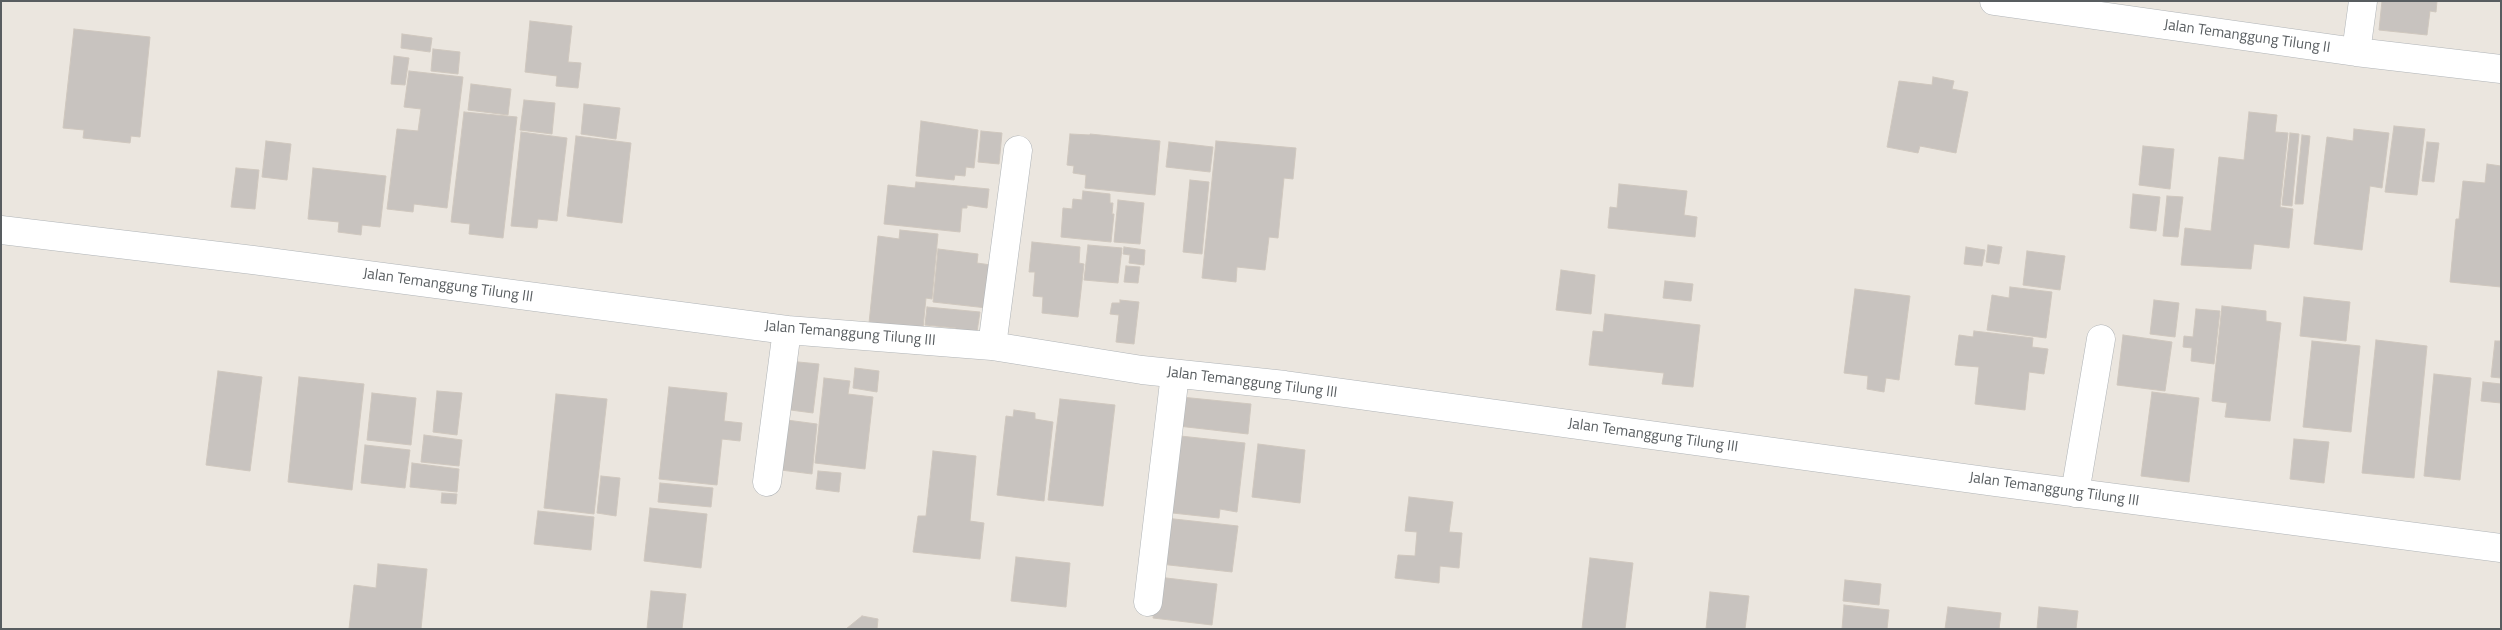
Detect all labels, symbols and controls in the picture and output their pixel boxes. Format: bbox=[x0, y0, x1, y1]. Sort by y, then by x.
street label: Jalan Temanggung Tilung II bbox=[2163, 16, 2331, 58]
street label: Jalan Temanggung Tilung III bbox=[362, 265, 534, 307]
street label: Jalan Temanggung Tilung III bbox=[764, 318, 936, 350]
street label: Jalan Temanggung Tilung III bbox=[1166, 364, 1338, 402]
street label: Jalan Temanggung Tilung III bbox=[1567, 415, 1739, 457]
street label: Jalan Temanggung Tilung III bbox=[1968, 469, 2140, 511]

